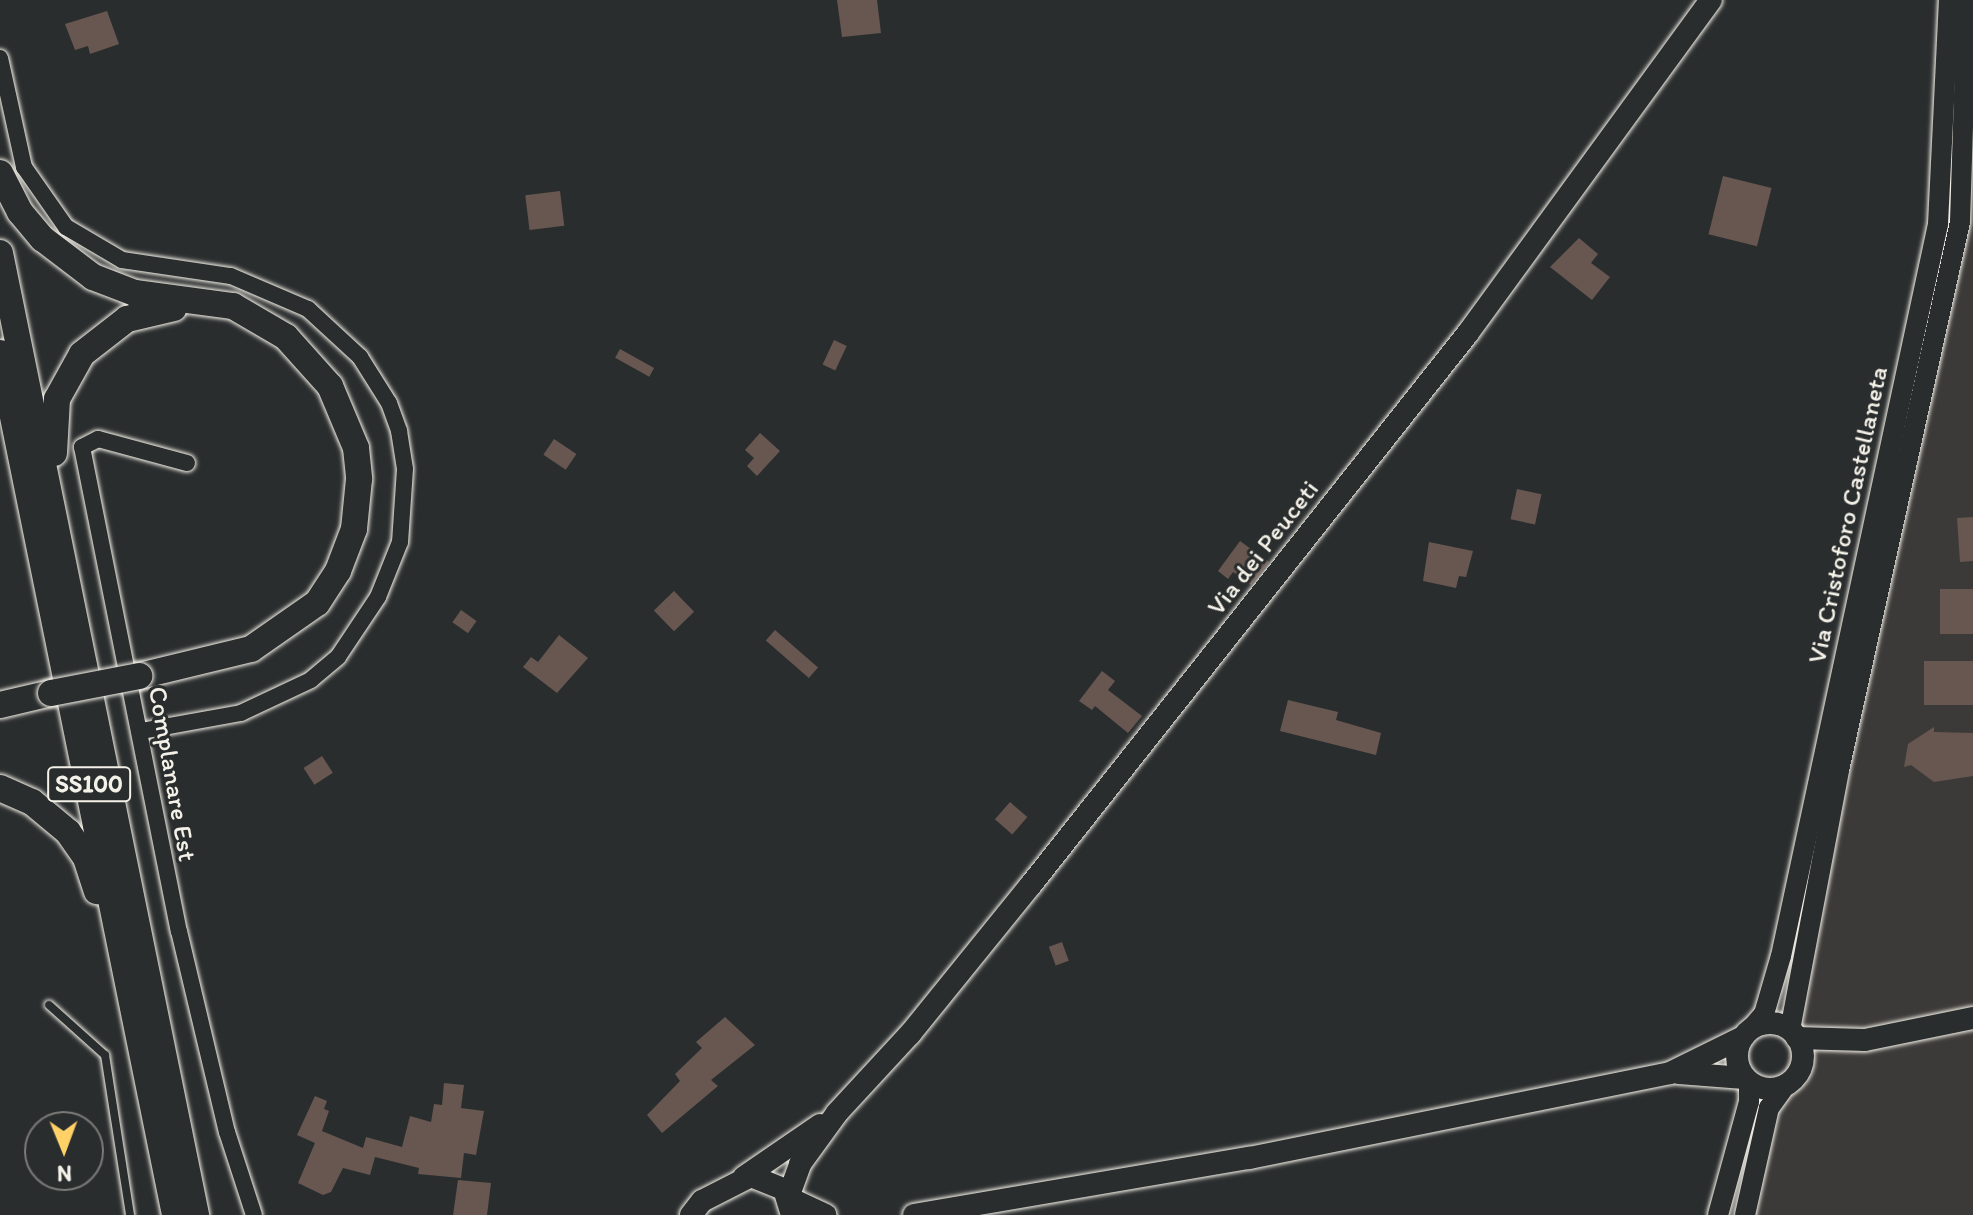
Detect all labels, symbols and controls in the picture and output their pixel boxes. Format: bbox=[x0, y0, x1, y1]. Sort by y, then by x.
street label: Via Cristoforo Castellaneta bbox=[1801, 364, 1895, 666]
street label: Via dei Peuceti bbox=[1201, 475, 1325, 621]
street label: Complanare Est bbox=[141, 684, 203, 864]
road number: SS100 bbox=[47, 764, 131, 804]
north arrow bbox=[24, 1111, 104, 1191]
text: N bbox=[57, 1160, 72, 1187]

